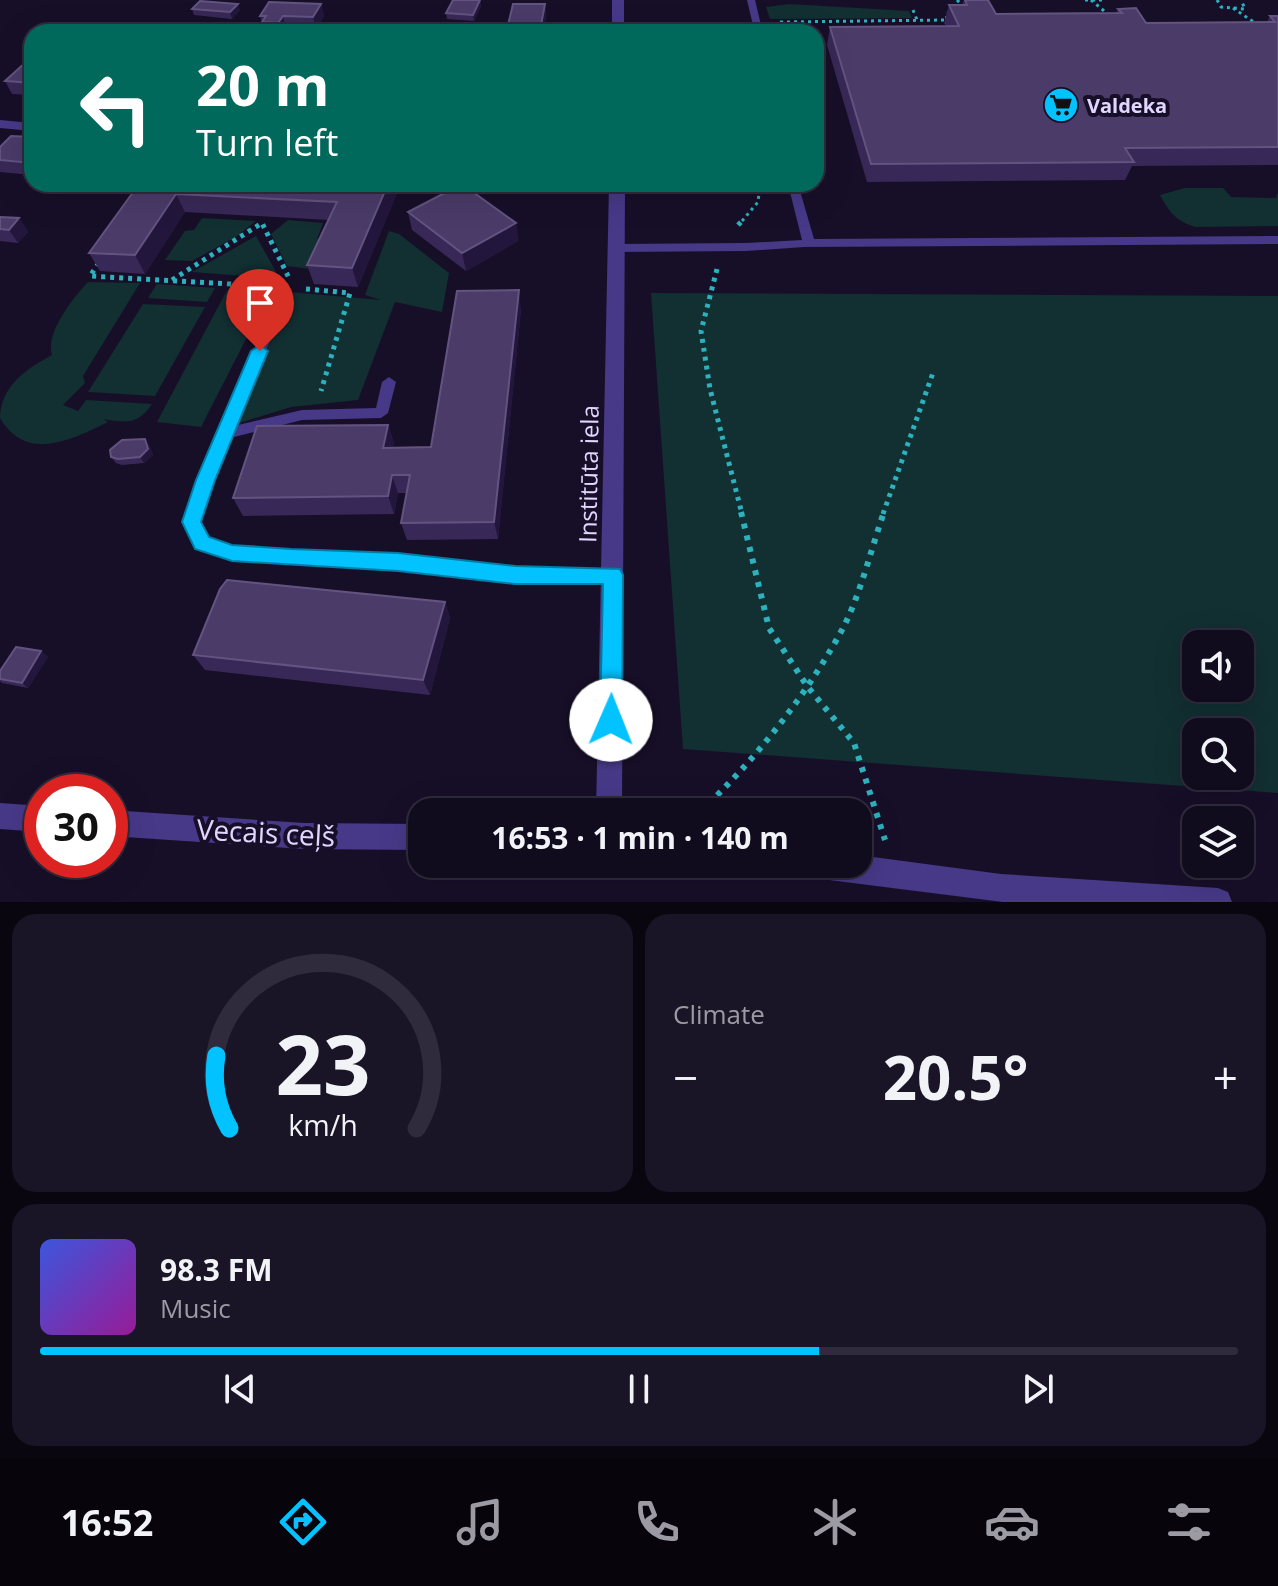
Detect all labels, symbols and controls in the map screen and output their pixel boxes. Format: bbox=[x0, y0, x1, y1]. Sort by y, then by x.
text: 20 m bbox=[196, 46, 330, 122]
icon: left bbox=[64, 56, 168, 160]
supermarket icon: Valdeka bbox=[1042, 86, 1080, 124]
place label: Valdeka bbox=[1087, 92, 1167, 119]
text: Turn left bbox=[196, 118, 338, 167]
pin bbox=[226, 269, 294, 351]
icon: arrive bbox=[238, 281, 282, 325]
street label: Institūta iela bbox=[570, 405, 606, 543]
map controls bbox=[1182, 630, 1254, 878]
button: sound bbox=[1182, 630, 1254, 702]
position arrow bbox=[569, 678, 653, 762]
button: search bbox=[1182, 718, 1254, 790]
speed limit sign: 30 bbox=[24, 774, 128, 878]
button: layers bbox=[1182, 806, 1254, 878]
street label: Vecais ceļš bbox=[196, 809, 336, 855]
text: 16:53 · 1 min · 140 m bbox=[491, 817, 789, 858]
text: Climate bbox=[673, 996, 765, 1032]
text: 23 bbox=[275, 1006, 370, 1119]
text: 20.5° bbox=[883, 1036, 1028, 1118]
text: − bbox=[673, 1047, 698, 1107]
text: + bbox=[1213, 1047, 1238, 1107]
text: km/h bbox=[288, 1105, 357, 1144]
text: 98.3 FM bbox=[160, 1249, 273, 1290]
text: Music bbox=[160, 1290, 231, 1326]
icon: previous bbox=[218, 1367, 262, 1411]
icon: pause bbox=[617, 1367, 661, 1411]
icon: next bbox=[1016, 1367, 1060, 1411]
icon: directions bbox=[275, 1494, 331, 1550]
icon: music bbox=[452, 1494, 508, 1550]
icon: phone bbox=[629, 1494, 685, 1550]
icon: climate bbox=[807, 1494, 863, 1550]
icon: car bbox=[984, 1494, 1040, 1550]
icon: filters bbox=[1161, 1494, 1217, 1550]
text: 16:52 bbox=[61, 1498, 153, 1547]

